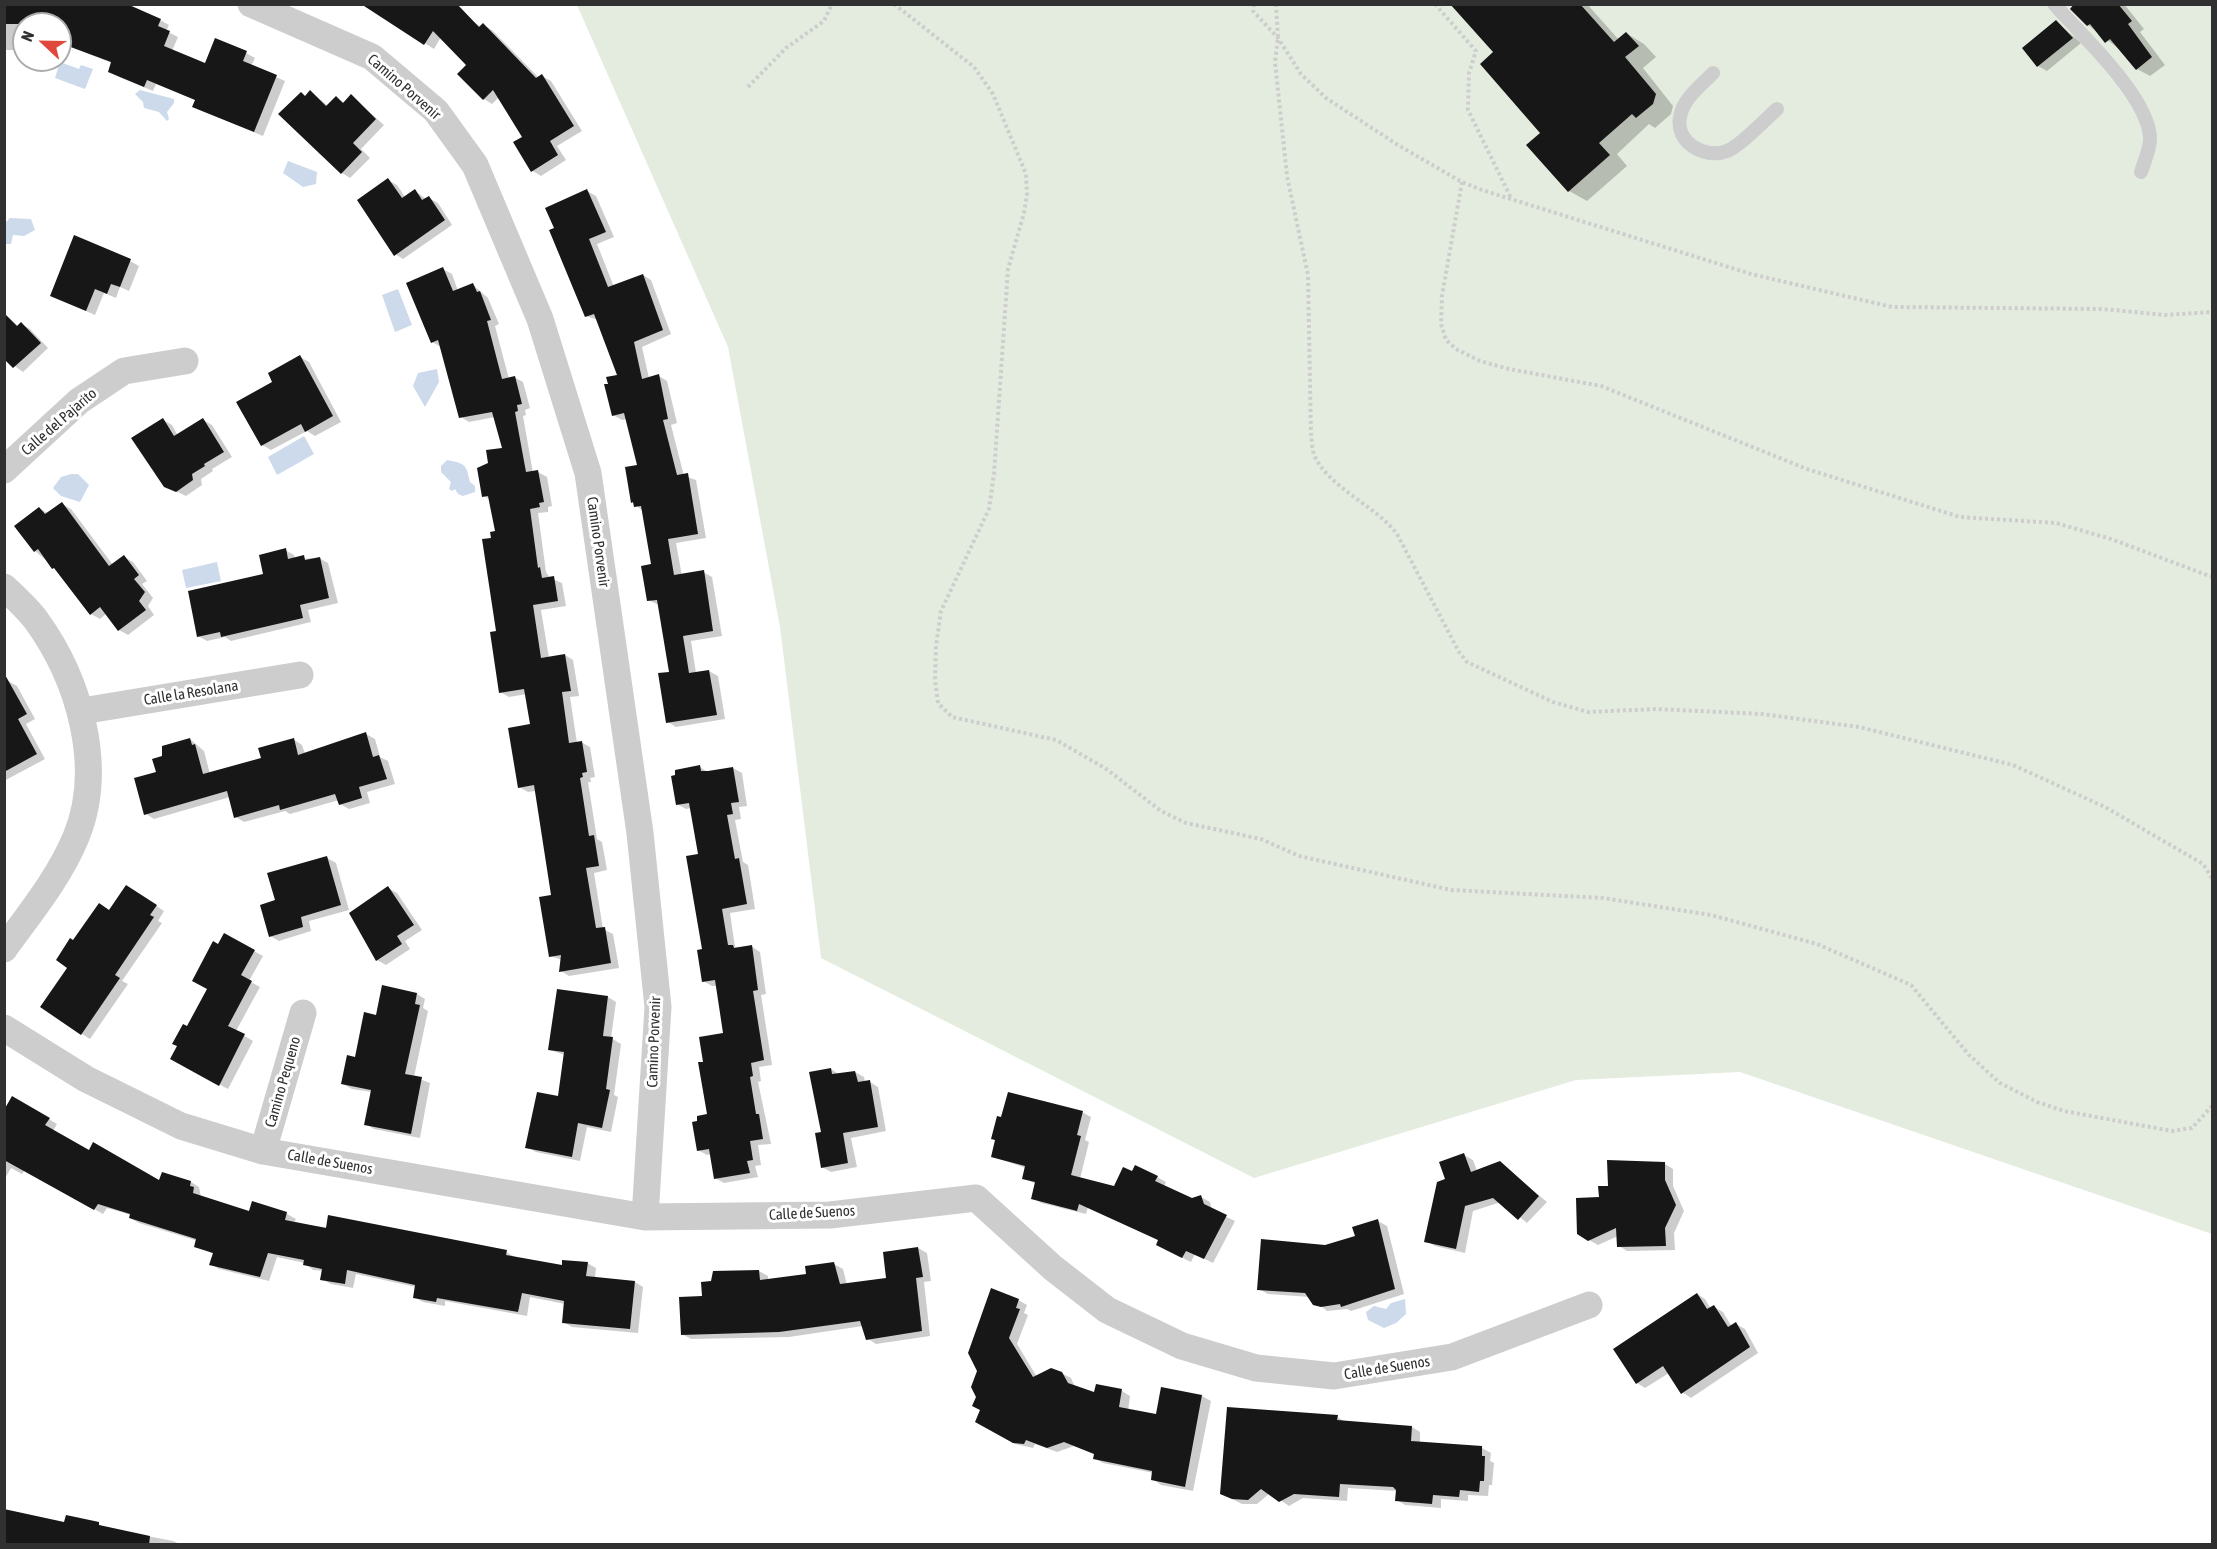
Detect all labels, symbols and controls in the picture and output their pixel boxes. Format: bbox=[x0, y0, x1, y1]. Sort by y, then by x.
north arrow bbox=[12, 12, 72, 72]
text: N bbox=[17, 28, 37, 44]
street label: Camino Porvenir bbox=[364, 50, 444, 124]
street label: Calle del Pajarito bbox=[18, 384, 100, 460]
street label: Camino Porvenir bbox=[583, 496, 613, 588]
street label: Calle la Resolana bbox=[143, 677, 239, 709]
street label: Camino Porvenir bbox=[643, 996, 665, 1088]
street label: Camino Pequeno bbox=[261, 1034, 305, 1130]
street label: Calle de Suenos bbox=[286, 1146, 374, 1178]
street label: Calle de Suenos bbox=[768, 1202, 856, 1224]
street label: Calle de Suenos bbox=[1343, 1352, 1431, 1384]

